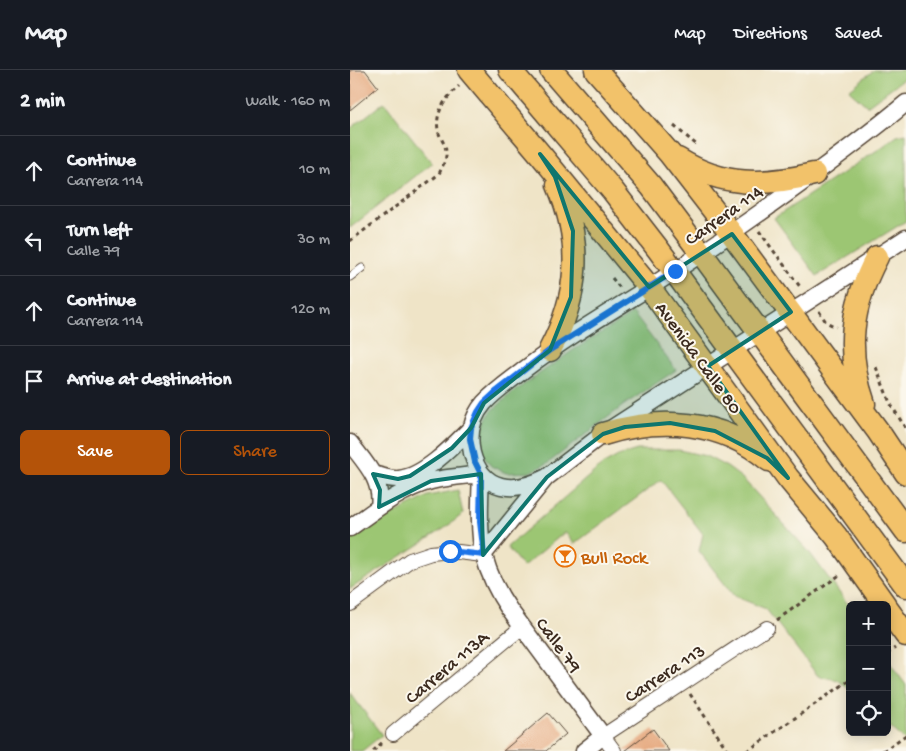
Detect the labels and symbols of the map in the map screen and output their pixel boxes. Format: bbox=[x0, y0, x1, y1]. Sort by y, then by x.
street label: Carrera 114 bbox=[681, 182, 769, 252]
route end bbox=[664, 260, 687, 283]
street label: Avenida Calle 80 bbox=[649, 298, 746, 420]
route start bbox=[439, 540, 462, 563]
bar icon: Bull Rock bbox=[553, 544, 577, 568]
place label: Bull Rock bbox=[580, 548, 649, 571]
street label: Calle 79 bbox=[529, 614, 586, 679]
street label: Carrera 113A bbox=[402, 626, 496, 710]
street label: Carrera 113 bbox=[621, 640, 710, 709]

